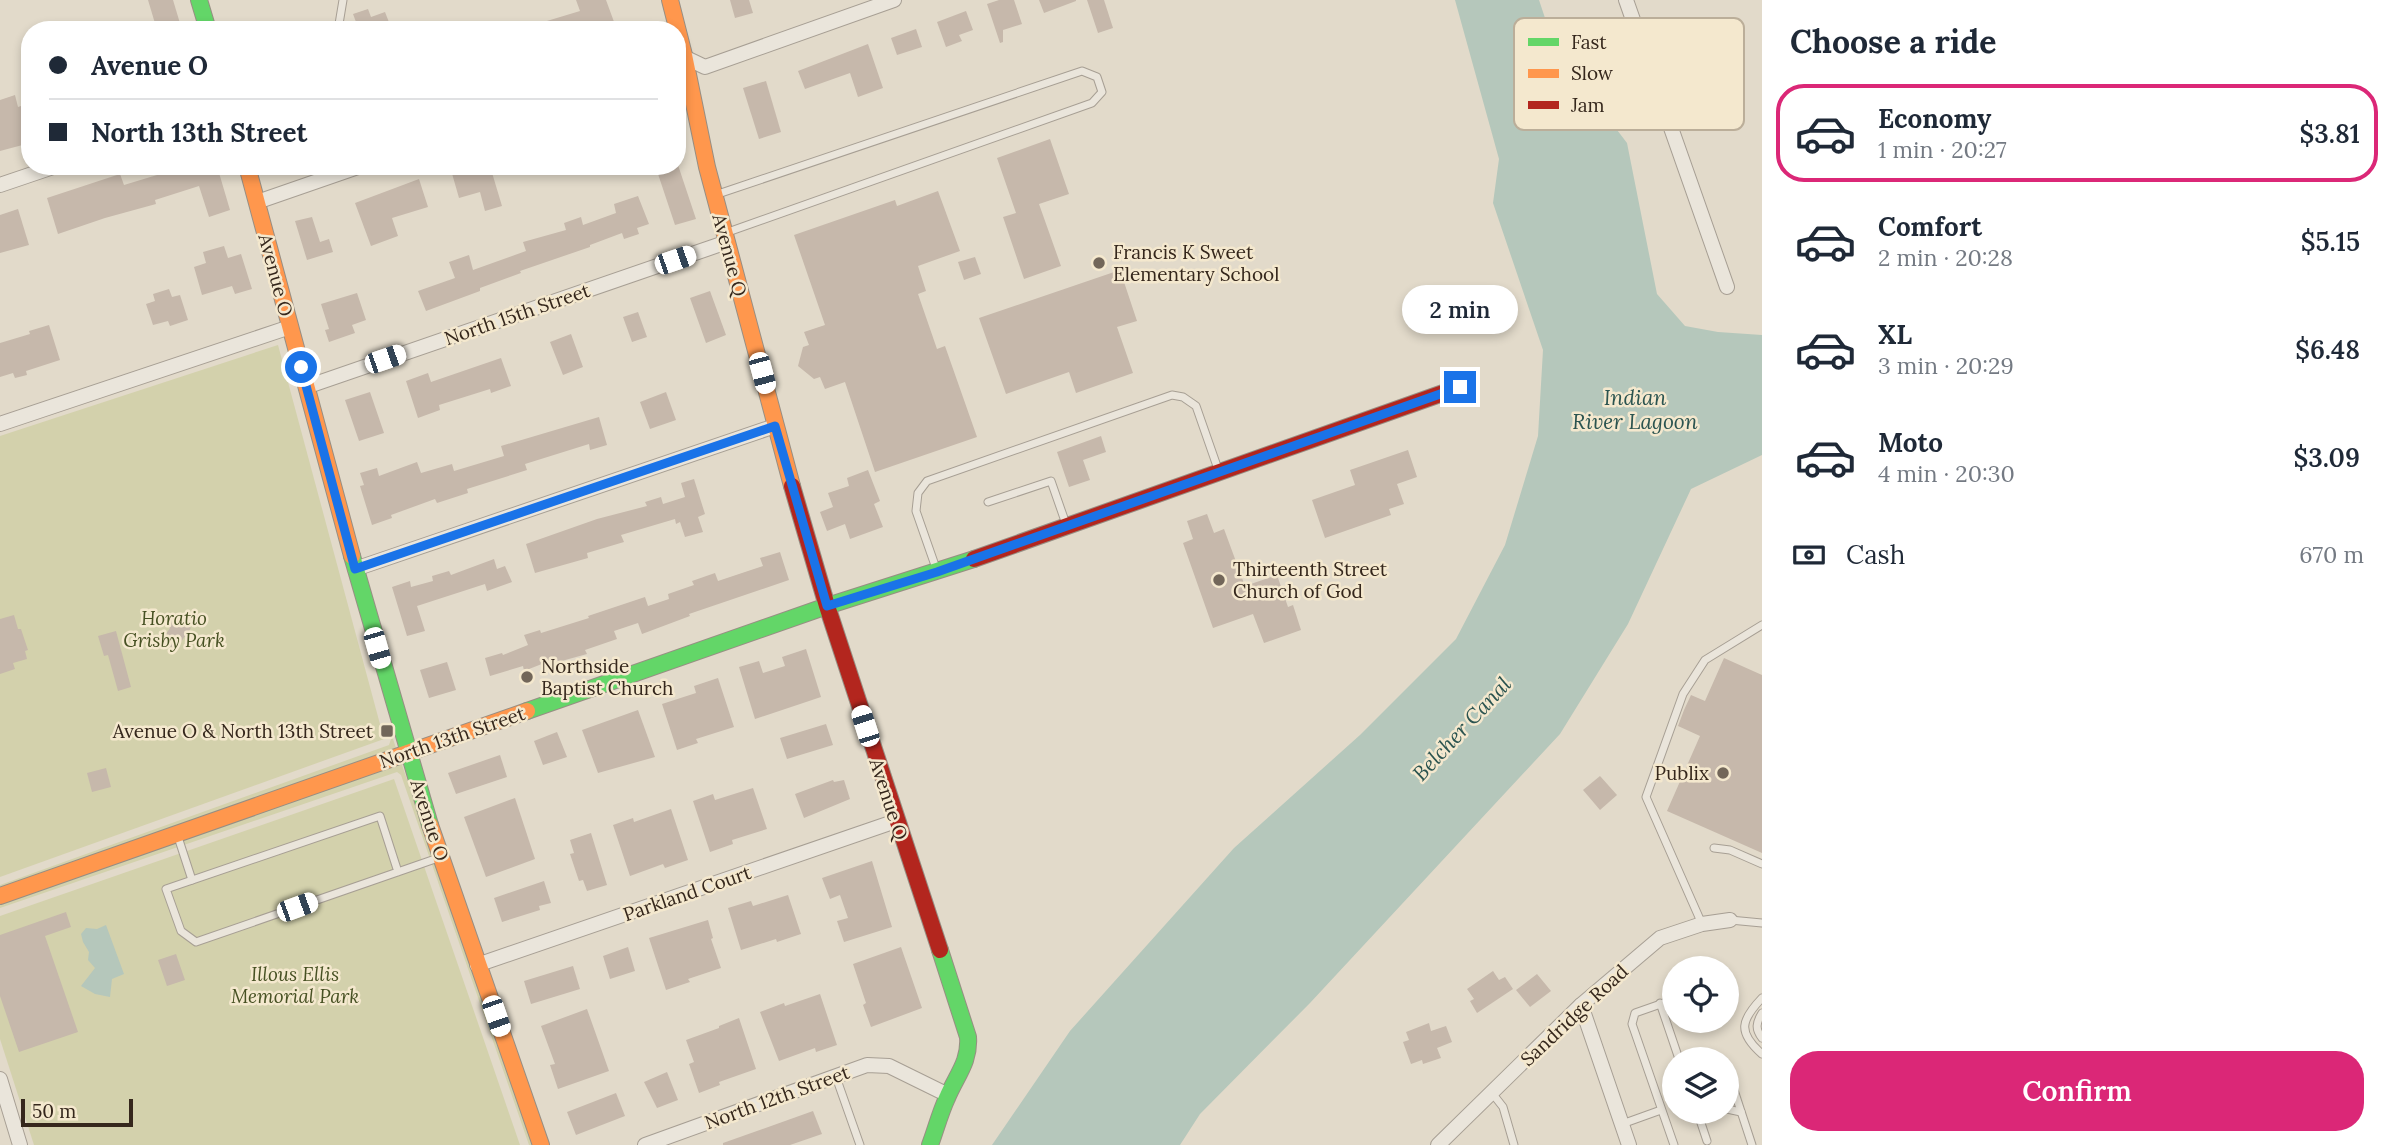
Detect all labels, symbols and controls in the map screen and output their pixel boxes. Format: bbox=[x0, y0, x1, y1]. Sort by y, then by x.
legend bbox=[1514, 18, 1744, 130]
text: Choose a ride bbox=[1790, 21, 1997, 62]
text: Fast bbox=[1571, 30, 1607, 54]
text: Avenue O bbox=[91, 49, 208, 82]
text: Slow bbox=[1571, 61, 1614, 85]
text: Jam bbox=[1570, 93, 1605, 117]
icon: car bbox=[1794, 102, 1857, 165]
text: Economy bbox=[1878, 102, 1991, 135]
text: North 13th Street bbox=[91, 116, 307, 149]
text: $3.81 bbox=[2300, 117, 2360, 150]
text: 1 min · 20:27 bbox=[1878, 135, 2007, 164]
street label: Avenue Q bbox=[707, 210, 753, 299]
icon: car bbox=[1794, 210, 1857, 273]
text: Comfort bbox=[1878, 210, 1982, 243]
text: $5.15 bbox=[2301, 225, 2360, 258]
street label: Avenue O bbox=[253, 230, 299, 319]
place label: Francis K Sweet Elementary School bbox=[1113, 240, 1279, 286]
car bbox=[652, 243, 699, 277]
text: 2 min · 20:28 bbox=[1878, 243, 2013, 272]
marker: Francis K Sweet Elementary School bbox=[1091, 255, 1107, 271]
street label: North 15th Street bbox=[441, 278, 594, 350]
callout: 2 min bbox=[1402, 286, 1518, 334]
text: 2 min bbox=[1430, 295, 1490, 324]
icon: car bbox=[1794, 318, 1857, 381]
text: XL bbox=[1878, 318, 1912, 351]
text: $6.48 bbox=[2295, 333, 2360, 366]
car bbox=[362, 342, 409, 376]
car bbox=[747, 350, 778, 396]
route start bbox=[285, 351, 317, 383]
text: 3 min · 20:29 bbox=[1878, 351, 2014, 380]
route end bbox=[1444, 371, 1476, 403]
water label: Indian River Lagoon bbox=[1572, 384, 1698, 435]
icon: car bbox=[1794, 426, 1857, 489]
text: Moto bbox=[1878, 426, 1943, 459]
text: $3.09 bbox=[2294, 441, 2360, 474]
text: 4 min · 20:30 bbox=[1878, 459, 2015, 488]
icon: cash bbox=[1790, 536, 1828, 574]
text: Cash bbox=[1846, 538, 1905, 571]
text: 670 m bbox=[2299, 540, 2364, 569]
place label: Thirteenth Street Church of God bbox=[1233, 557, 1388, 603]
marker: Thirteenth Street Church of God bbox=[1211, 572, 1227, 588]
park label: Horatio Grisby Park bbox=[123, 606, 225, 652]
car bbox=[362, 625, 393, 671]
place label: Northside Baptist Church bbox=[541, 654, 673, 700]
marker: Northside Baptist Church bbox=[519, 669, 535, 685]
water label: Belcher Canal bbox=[1407, 671, 1517, 786]
street label: North 13th Street bbox=[376, 701, 529, 773]
car bbox=[849, 703, 882, 749]
place label: Avenue O & North 13th Street bbox=[112, 719, 374, 743]
marker: Avenue O & North 13th Street bbox=[379, 723, 395, 739]
street label: Avenue Q bbox=[864, 754, 913, 843]
place label: Publix bbox=[1655, 761, 1709, 785]
marker: Publix bbox=[1715, 765, 1731, 781]
street label: Avenue O bbox=[405, 775, 454, 864]
street label: Parkland Court bbox=[620, 860, 755, 926]
car bbox=[274, 890, 321, 924]
map controls bbox=[1662, 956, 1739, 1124]
button: locate bbox=[1662, 956, 1739, 1033]
street label: Sandridge Road bbox=[1515, 959, 1633, 1071]
park label: Illous Ellis Memorial Park bbox=[231, 962, 359, 1008]
car bbox=[480, 993, 513, 1039]
button: layers bbox=[1662, 1047, 1739, 1124]
button: Confirm bbox=[1790, 1051, 2364, 1131]
street label: North 12th Street bbox=[701, 1059, 853, 1134]
scale bar bbox=[21, 1096, 133, 1128]
text: 50 m bbox=[32, 1099, 76, 1123]

